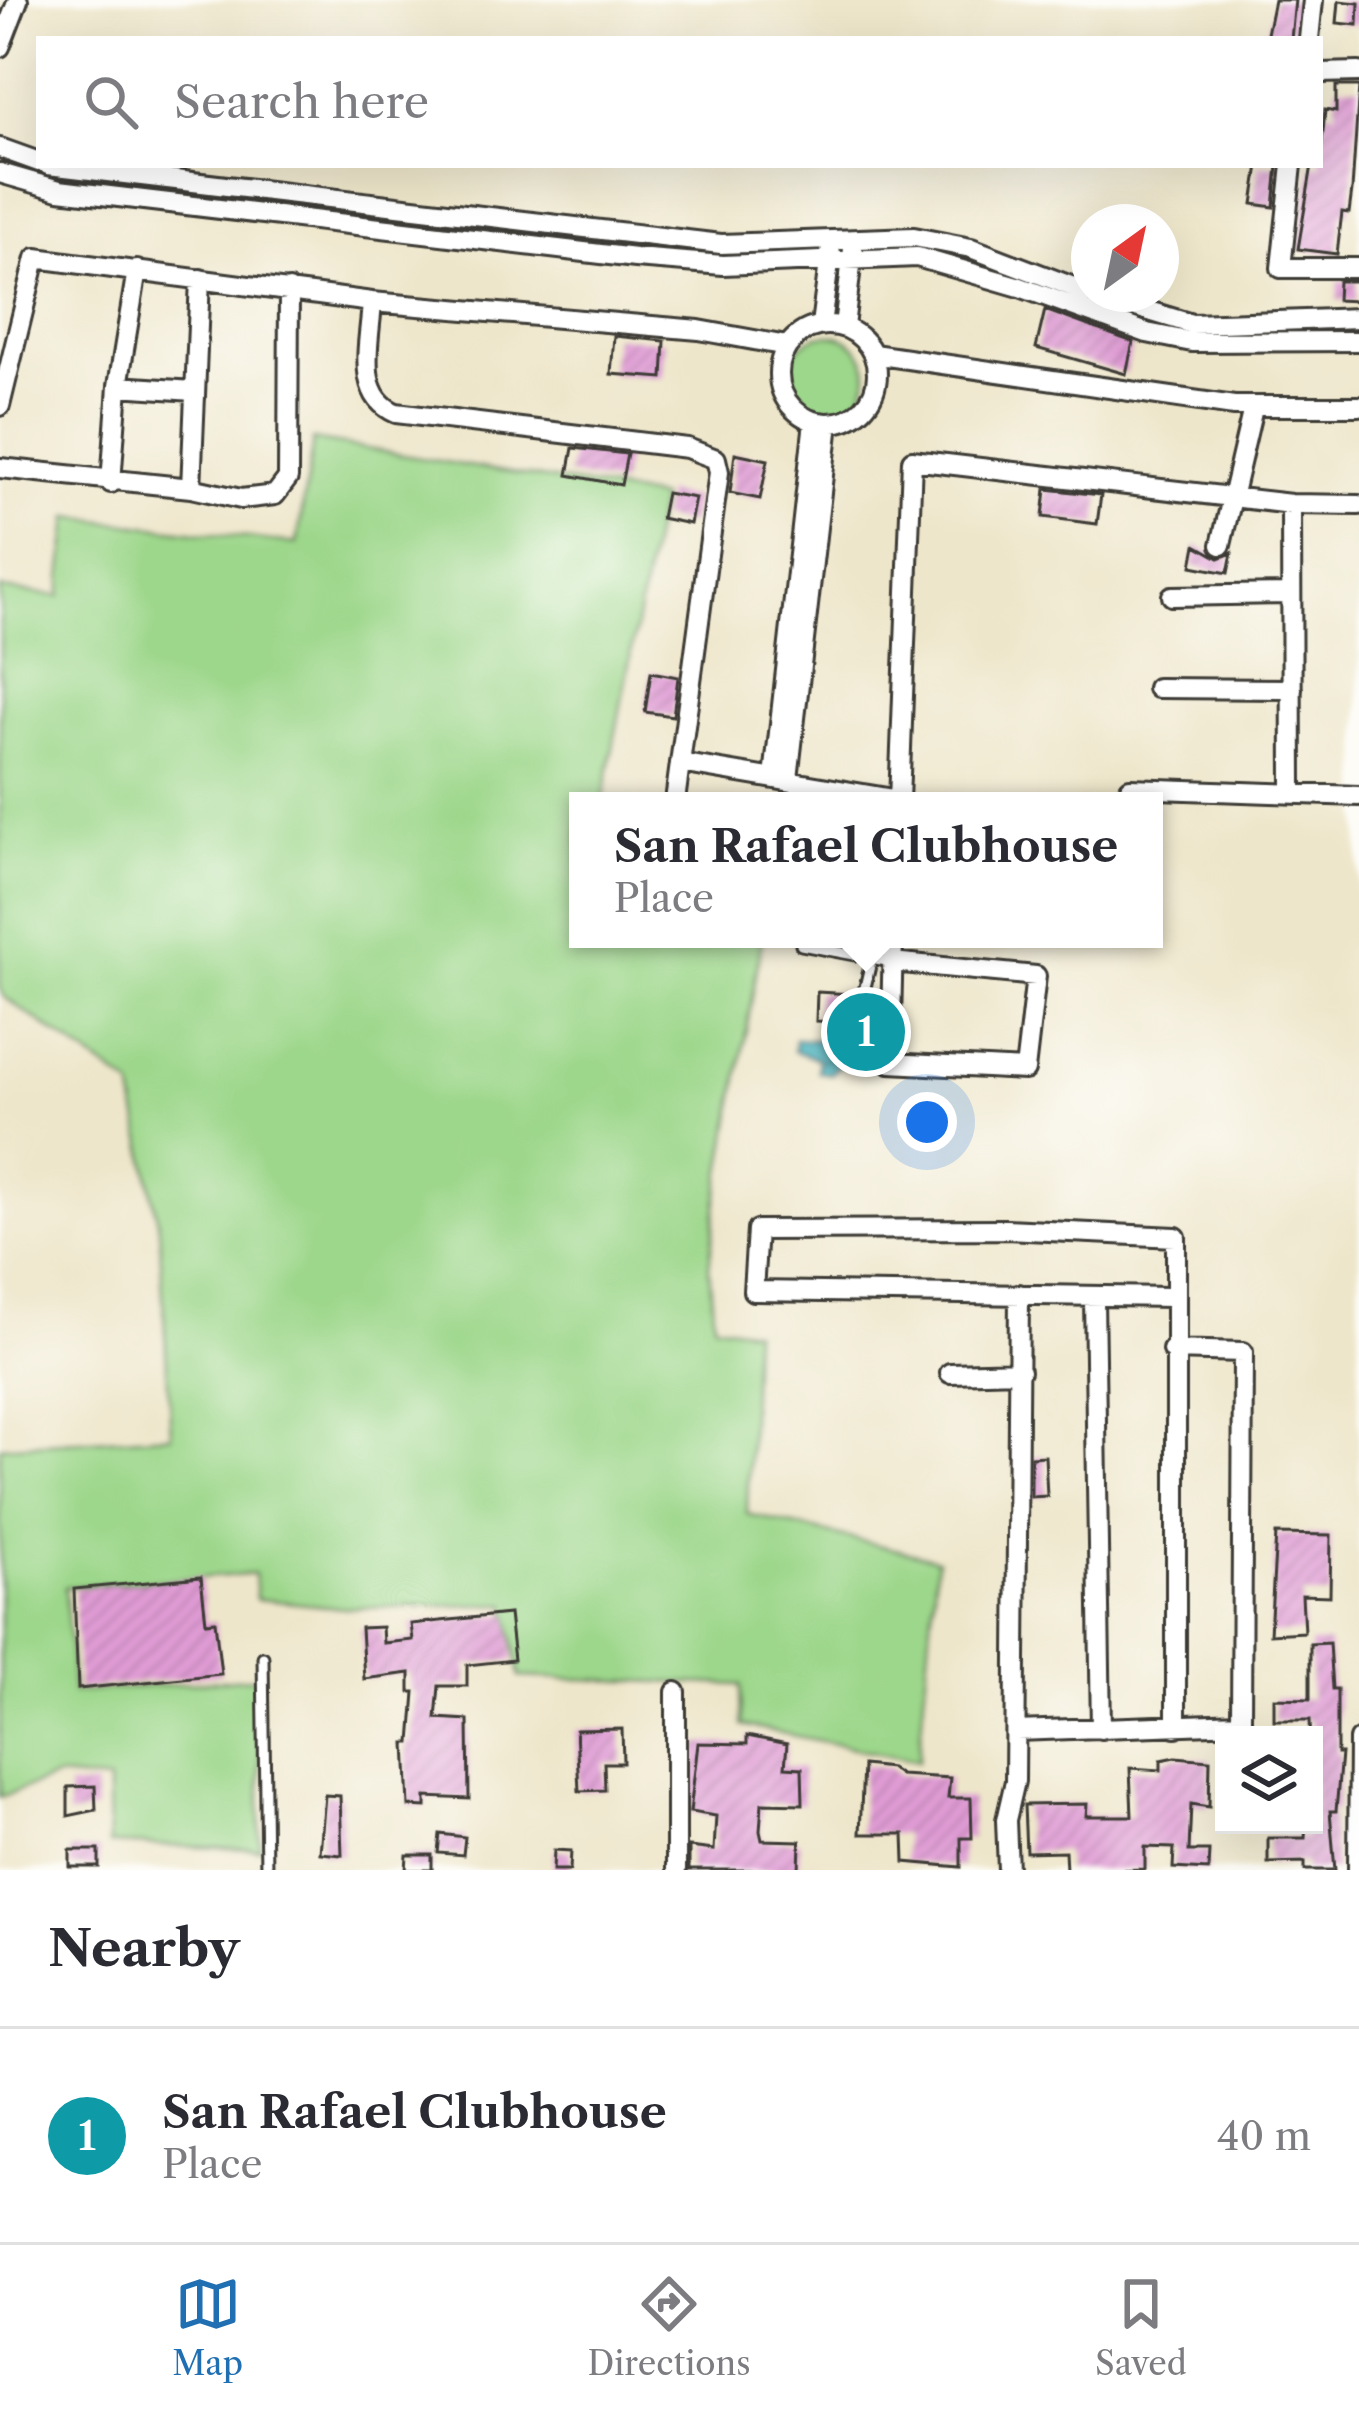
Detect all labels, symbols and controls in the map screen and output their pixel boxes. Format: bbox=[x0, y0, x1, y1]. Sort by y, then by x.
search box bbox=[36, 36, 1323, 168]
icon: search bbox=[78, 69, 144, 135]
text: Search here bbox=[174, 74, 429, 130]
north arrow bbox=[1071, 204, 1179, 312]
popup bbox=[569, 792, 1163, 948]
text: San Rafael Clubhouse bbox=[614, 818, 1118, 874]
text: Place bbox=[614, 874, 714, 922]
pin: 1 bbox=[827, 987, 905, 1077]
your location bbox=[897, 1092, 957, 1152]
map controls bbox=[1215, 1726, 1323, 1834]
button: layers bbox=[1215, 1726, 1323, 1834]
text: Nearby bbox=[48, 1917, 240, 1979]
text: San Rafael Clubhouse bbox=[162, 2084, 667, 2140]
text: 1 bbox=[78, 2112, 96, 2160]
text: 40 m bbox=[1217, 2112, 1311, 2160]
text: Place bbox=[162, 2140, 262, 2188]
tab: Map bbox=[172, 2271, 243, 2384]
tab: Directions bbox=[588, 2271, 751, 2384]
tab: Saved bbox=[1095, 2271, 1187, 2384]

